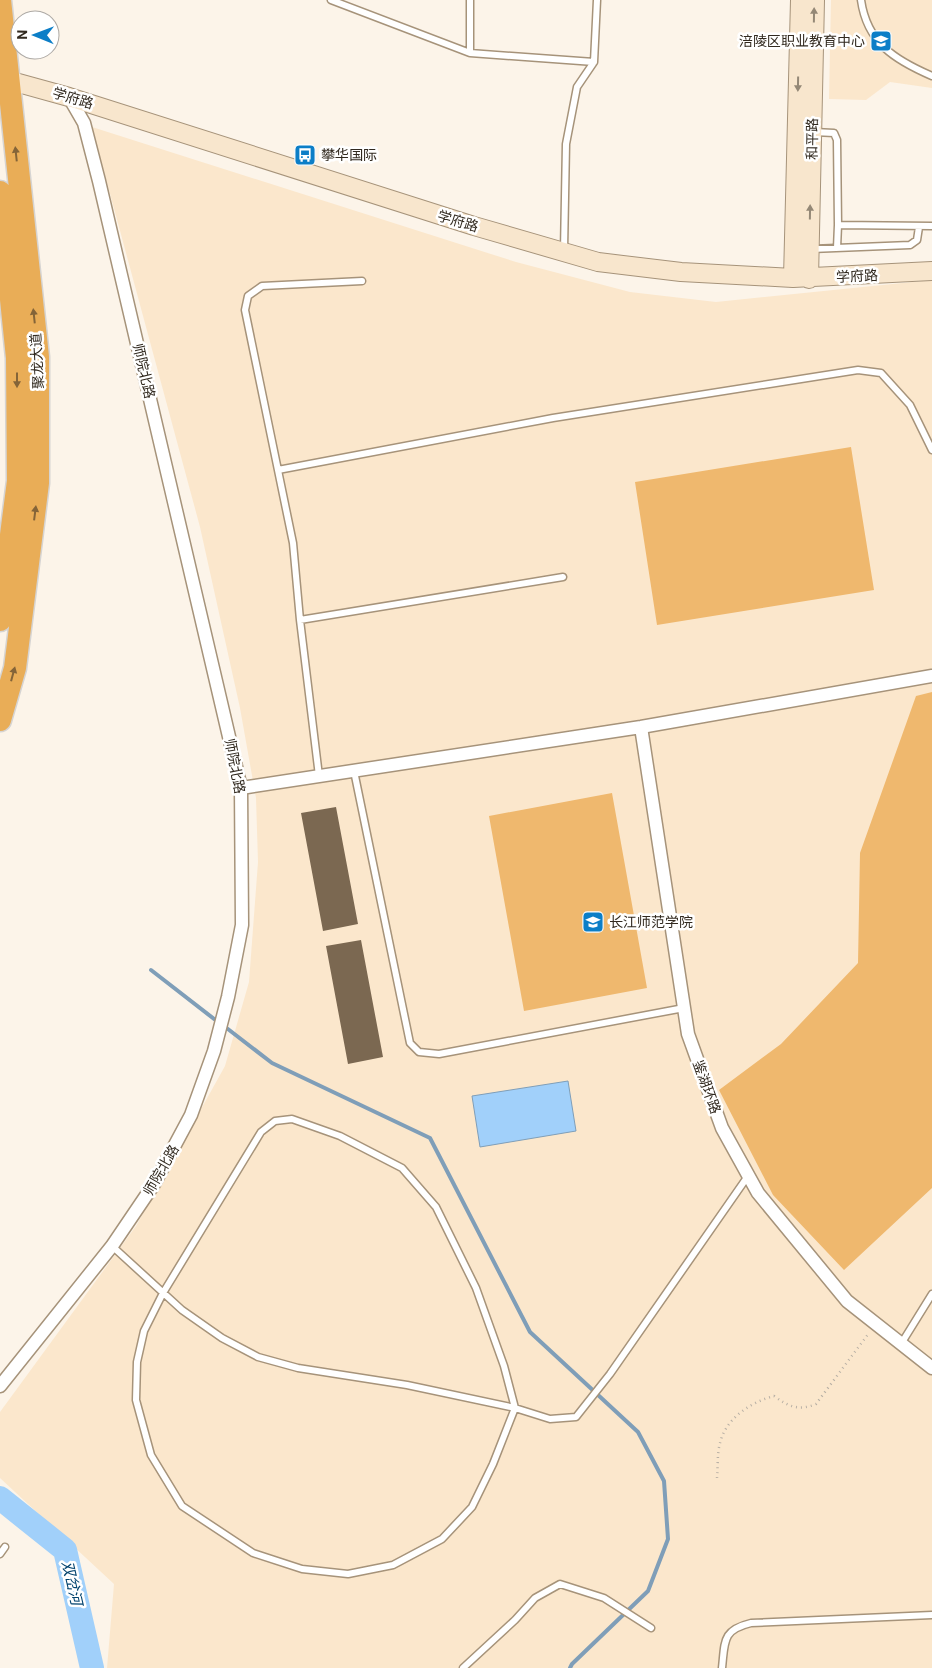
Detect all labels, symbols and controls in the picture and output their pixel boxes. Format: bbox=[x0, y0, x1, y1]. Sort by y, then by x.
one-way arrow bbox=[811, 7, 819, 23]
north arrow bbox=[10, 10, 60, 60]
school or university icon: 涪陵区职业教育中心 bbox=[869, 29, 893, 53]
text: N bbox=[14, 30, 30, 40]
place label: 涪陵区职业教育中心 bbox=[739, 33, 865, 49]
one-way arrow bbox=[794, 76, 802, 92]
street label: 学府路 bbox=[51, 84, 95, 112]
street label: 和平路 bbox=[804, 118, 820, 160]
bus stop icon: 攀华国际 bbox=[293, 143, 317, 167]
one-way arrow bbox=[12, 146, 20, 162]
place label: 攀华国际 bbox=[321, 147, 377, 163]
one-way arrow bbox=[806, 204, 814, 220]
street label: 学府路 bbox=[436, 207, 480, 235]
street label: 学府路 bbox=[836, 267, 878, 285]
one-way arrow bbox=[30, 307, 38, 323]
street label: 聚龙大道 bbox=[28, 333, 46, 389]
street label: 师院北路 bbox=[130, 342, 158, 400]
one-way arrow bbox=[13, 372, 21, 388]
one-way arrow bbox=[31, 504, 39, 520]
one-way arrow bbox=[10, 666, 18, 681]
street label: 师院北路 bbox=[222, 737, 248, 795]
school or university icon: 长江师范学院 bbox=[581, 910, 605, 934]
place label: 长江师范学院 bbox=[609, 914, 693, 930]
street label: 鉴湖环路 bbox=[690, 1058, 724, 1116]
street label: 师院北路 bbox=[140, 1142, 182, 1198]
water label: 双岔河 bbox=[58, 1559, 87, 1610]

